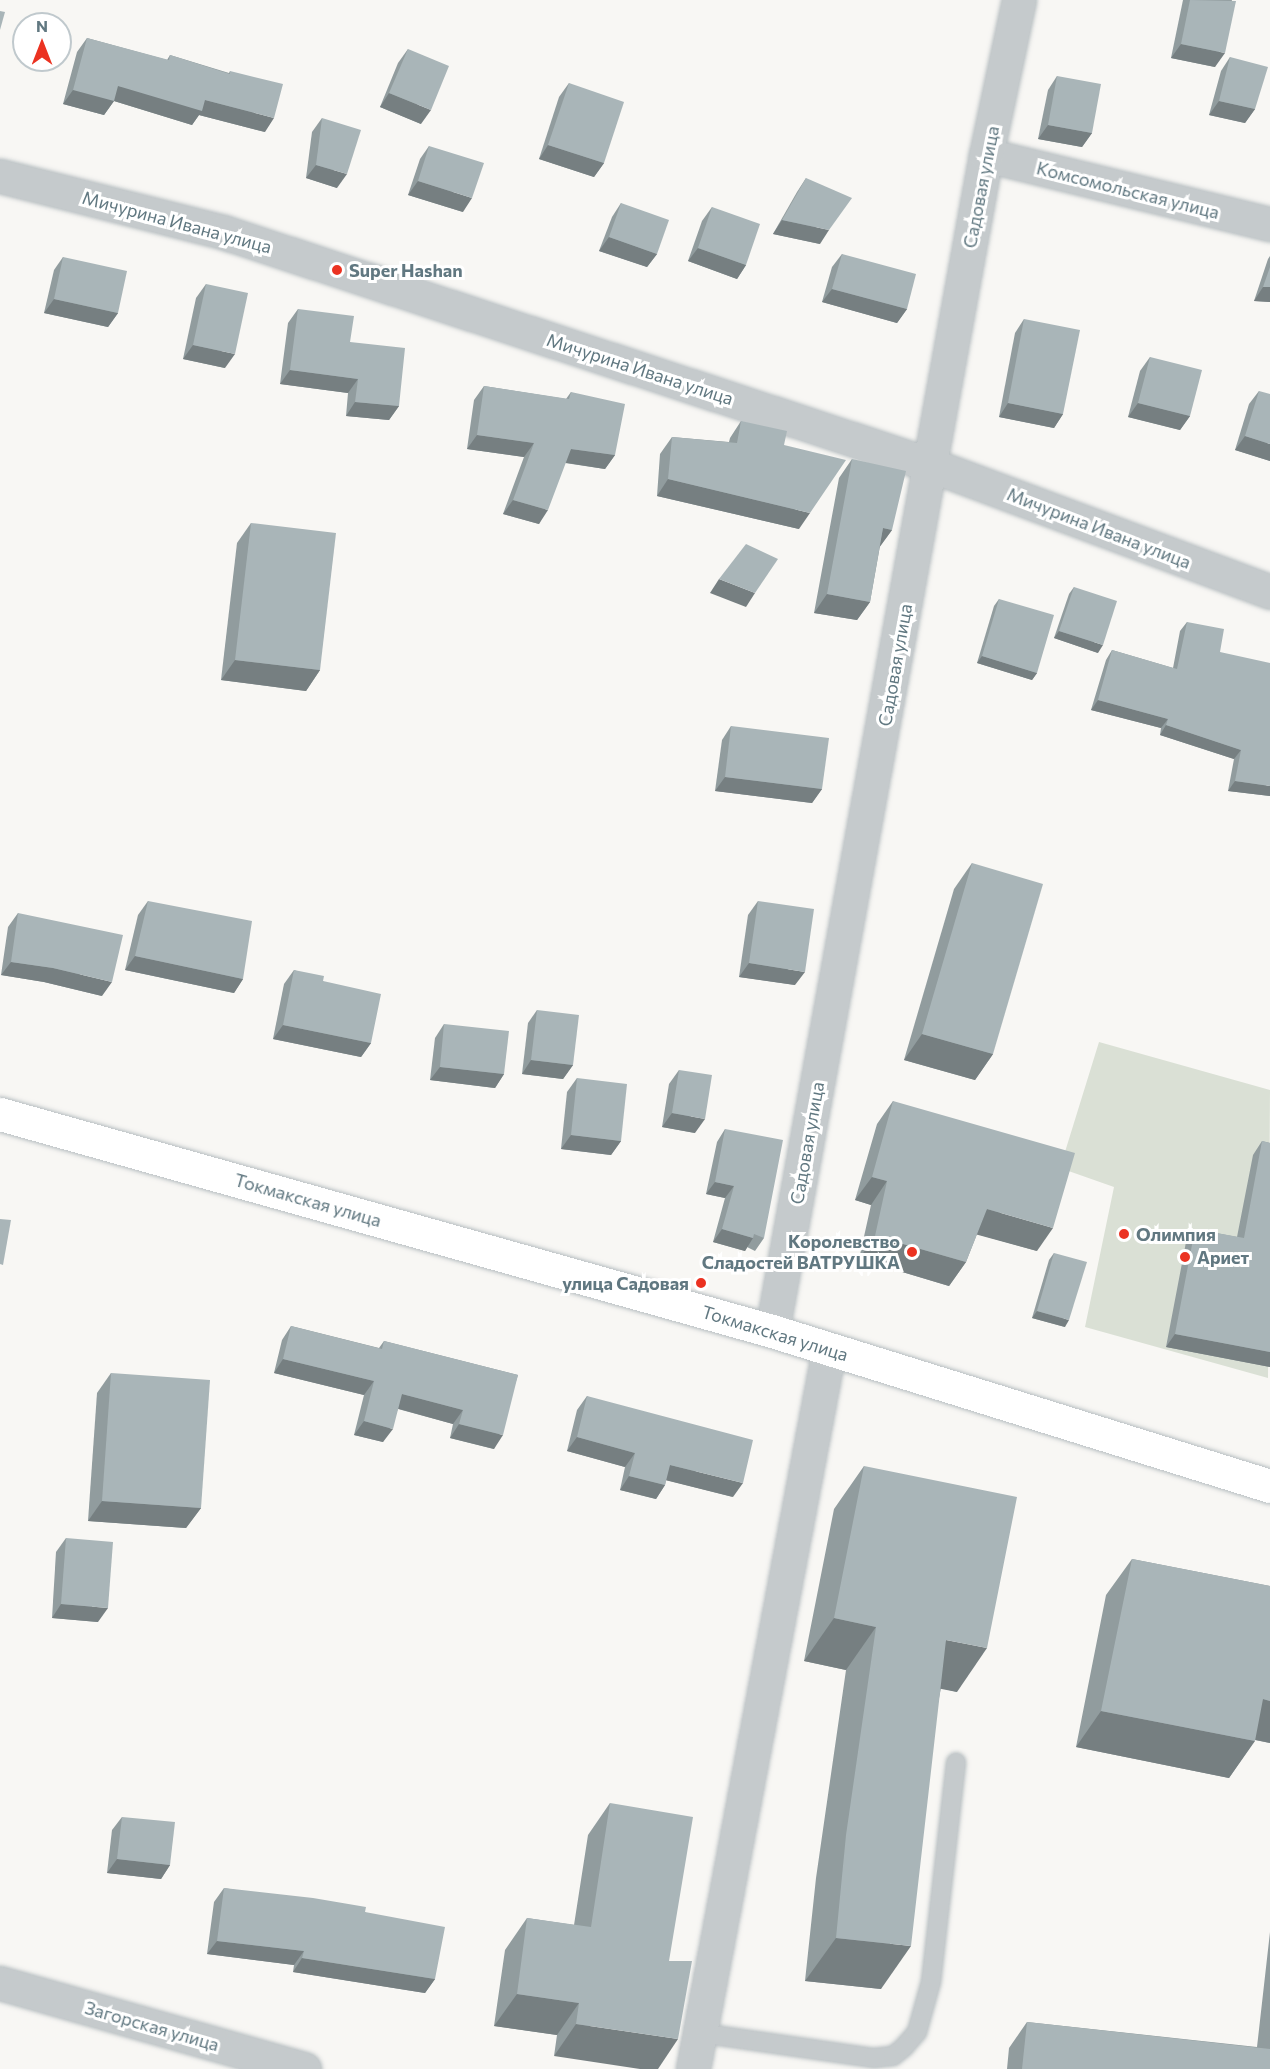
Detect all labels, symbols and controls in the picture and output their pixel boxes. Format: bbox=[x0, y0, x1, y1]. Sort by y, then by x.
north arrow bbox=[12, 12, 72, 72]
text: N bbox=[36, 16, 48, 35]
street label: Садовая улица bbox=[959, 124, 1003, 250]
street label: Комсомольская улица bbox=[1034, 157, 1222, 223]
street label: Мичурина Ивана улица bbox=[80, 186, 274, 258]
place label: Super Hashan bbox=[349, 259, 463, 281]
marker: Super Hashan bbox=[330, 263, 344, 277]
street label: Мичурина Ивана улица bbox=[544, 329, 736, 409]
street label: Мичурина Ивана улица bbox=[1004, 483, 1194, 573]
street label: Садовая улица bbox=[874, 602, 916, 728]
street label: Садовая улица bbox=[786, 1080, 828, 1206]
street label: Токмакская улица bbox=[232, 1169, 384, 1231]
place label: Олимпия bbox=[1136, 1223, 1216, 1245]
marker: Олимпия bbox=[1117, 1227, 1131, 1241]
place label: Королевство Сладостей ВАТРУШКА bbox=[702, 1231, 900, 1274]
marker: Королевство Сладостей ВАТРУШКА bbox=[905, 1245, 919, 1259]
place label: Ариет bbox=[1197, 1246, 1249, 1268]
marker: Ариет bbox=[1178, 1250, 1192, 1264]
place label: улица Садовая bbox=[562, 1272, 689, 1294]
marker: улица Садовая bbox=[694, 1276, 708, 1290]
street label: Токмакская улица bbox=[699, 1300, 851, 1366]
street label: Загорская улица bbox=[82, 1997, 222, 2055]

